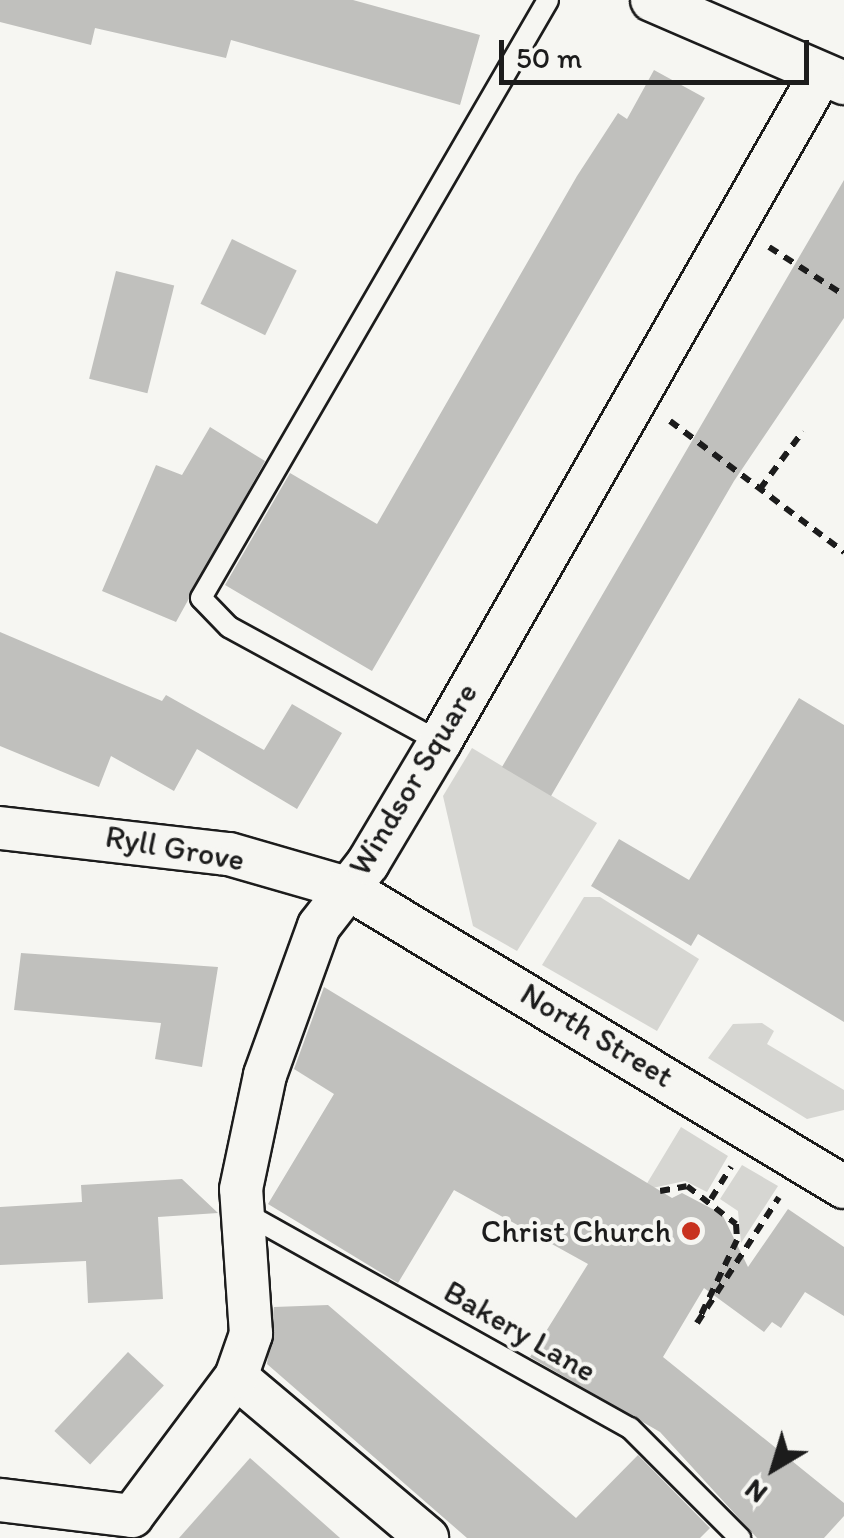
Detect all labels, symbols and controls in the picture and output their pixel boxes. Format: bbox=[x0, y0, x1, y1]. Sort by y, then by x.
scale bar bbox=[504, 20, 814, 82]
text: 50 m bbox=[516, 39, 582, 76]
street label: Windsor Square bbox=[341, 676, 485, 882]
street label: Ryll Grove bbox=[102, 817, 248, 879]
street label: North Street bbox=[514, 974, 680, 1096]
place label: Christ Church bbox=[480, 1212, 671, 1250]
marker: Christ Church bbox=[680, 1220, 702, 1242]
street label: Bakery Lane bbox=[437, 1272, 603, 1390]
north arrow bbox=[724, 1418, 824, 1518]
text: N bbox=[738, 1472, 773, 1511]

